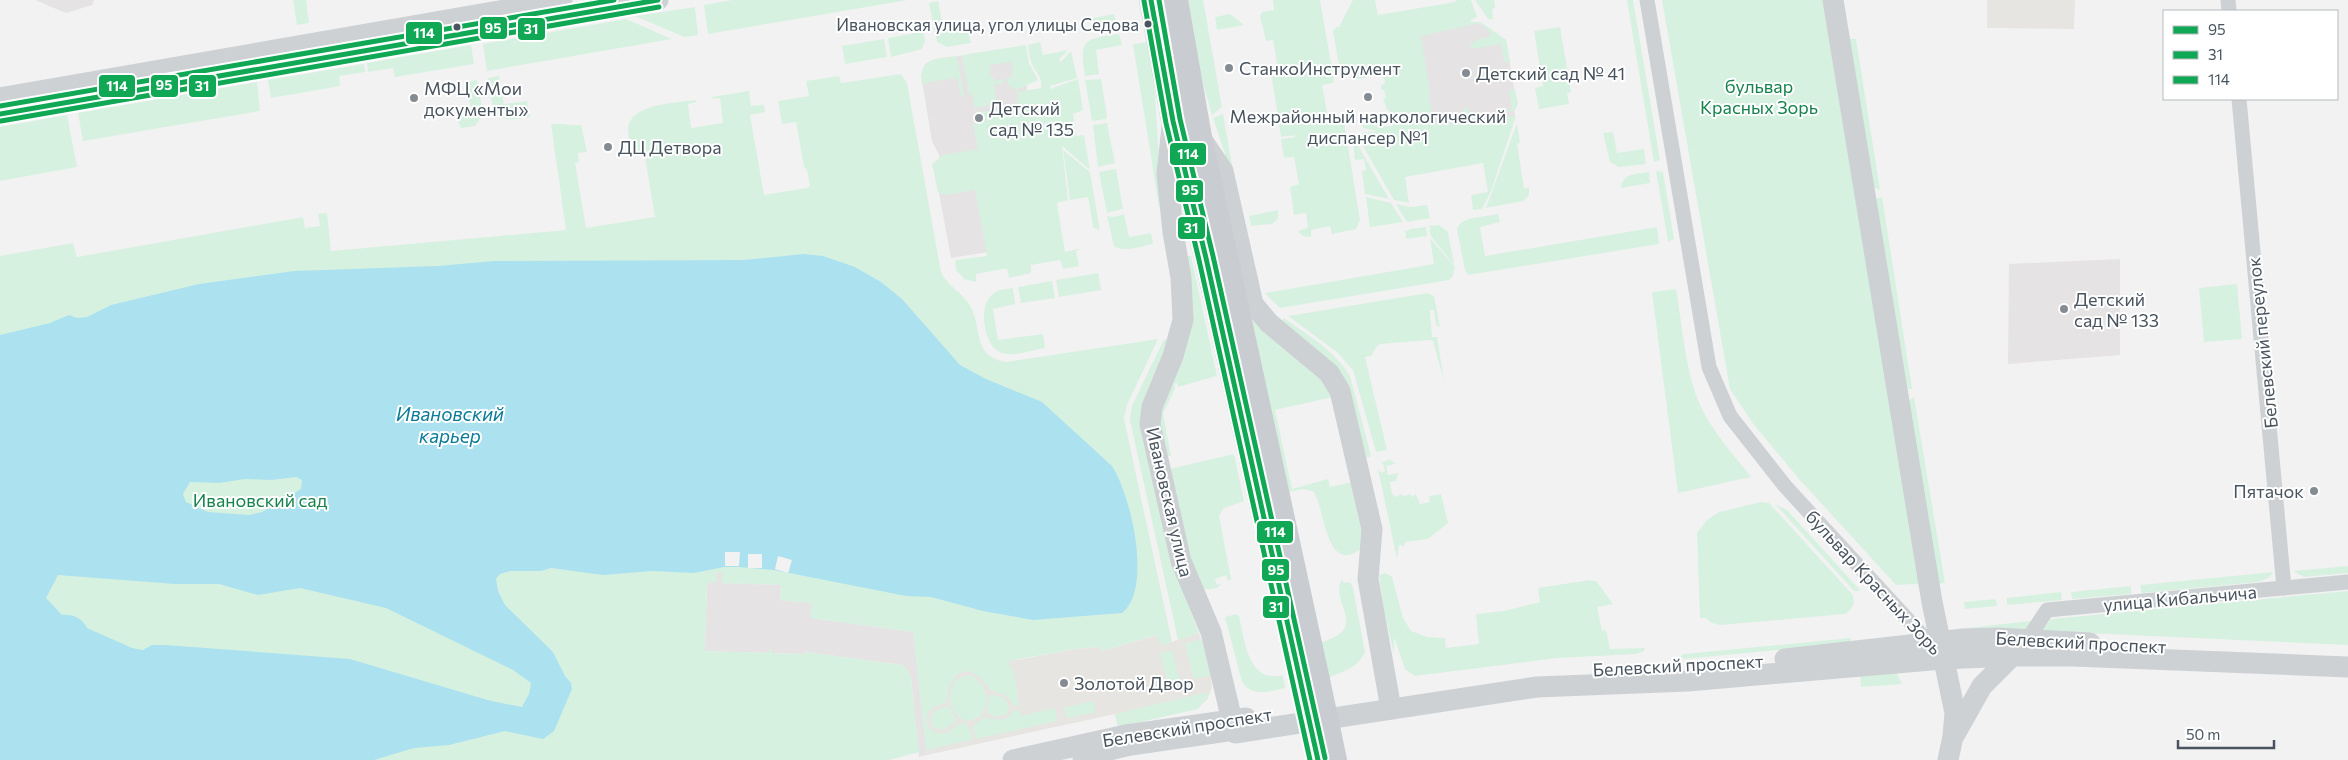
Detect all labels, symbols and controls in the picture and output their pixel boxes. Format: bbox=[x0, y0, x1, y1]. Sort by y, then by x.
legend bbox=[2163, 10, 2338, 100]
place label: Ивановская улица, угол улицы Седова bbox=[836, 14, 1139, 35]
line badge: 95 bbox=[479, 16, 508, 40]
line badge: 31 bbox=[517, 17, 546, 41]
text: 95 bbox=[485, 19, 501, 36]
marker: Ивановская улица, угол улицы Седова bbox=[1143, 19, 1153, 29]
text: 31 bbox=[524, 20, 538, 37]
text: 95 bbox=[2208, 20, 2226, 38]
line badge: 114 bbox=[405, 21, 443, 45]
unlabelled marker bbox=[452, 22, 462, 32]
text: 114 bbox=[413, 24, 435, 41]
text: 31 bbox=[2208, 45, 2223, 63]
place label: СтанкоИнструмент bbox=[1239, 57, 1401, 79]
marker: СтанкоИнструмент bbox=[1223, 62, 1235, 74]
place label: Детский сад № 41 bbox=[1476, 62, 1625, 84]
marker: Детский сад № 41 bbox=[1460, 67, 1472, 79]
text: 114 bbox=[2208, 70, 2230, 88]
line badge: 114 bbox=[98, 74, 136, 98]
line badge: 95 bbox=[150, 74, 179, 98]
line badge: 31 bbox=[188, 74, 217, 98]
park label: бульвар Красных Зорь bbox=[1700, 75, 1818, 118]
text: 95 bbox=[156, 76, 172, 93]
text: 114 bbox=[106, 77, 128, 94]
text: 31 bbox=[195, 77, 209, 94]
place label: МФЦ «Мои документы» bbox=[424, 77, 528, 120]
marker: Межрайонный наркологический диспансер №1 bbox=[1362, 91, 1374, 103]
marker: МФЦ «Мои документы» bbox=[408, 92, 420, 104]
place label: Детский сад № 135 bbox=[989, 97, 1074, 140]
place label: Межрайонный наркологический диспансер №1 bbox=[1230, 105, 1506, 148]
marker: Детский сад № 135 bbox=[973, 112, 985, 124]
place label: ДЦ Детвора bbox=[618, 136, 722, 158]
marker: ДЦ Детвора bbox=[602, 141, 614, 153]
line badge: 114 bbox=[1169, 142, 1207, 166]
text: 114 bbox=[1177, 145, 1199, 162]
line badge: 95 bbox=[1175, 179, 1204, 203]
text: 95 bbox=[1182, 181, 1198, 198]
line badge: 31 bbox=[1177, 216, 1206, 240]
text: 31 bbox=[1184, 219, 1198, 236]
street label: Белевский переулок bbox=[2242, 256, 2282, 430]
place label: Детский сад № 133 bbox=[2074, 288, 2159, 331]
marker: Детский сад № 133 bbox=[2058, 303, 2070, 315]
water label: Ивановский карьер bbox=[396, 402, 504, 447]
street label: Ивановская улица bbox=[1142, 425, 1198, 579]
place label: Пятачок bbox=[2233, 480, 2304, 502]
marker: Пятачок bbox=[2308, 485, 2320, 497]
park label: Ивановский сад bbox=[193, 489, 328, 511]
street label: бульвар Красных Зорь bbox=[1801, 505, 1947, 659]
line badge: 114 bbox=[1256, 520, 1294, 544]
text: 114 bbox=[1264, 523, 1286, 540]
line badge: 95 bbox=[1261, 558, 1290, 582]
text: 95 bbox=[1268, 561, 1284, 578]
street label: улица Кибальчича bbox=[2102, 580, 2258, 616]
line badge: 31 bbox=[1262, 595, 1290, 619]
text: 31 bbox=[1269, 598, 1283, 615]
street label: Белевский проспект bbox=[1995, 627, 2168, 657]
street label: Белевский проспект bbox=[1592, 650, 1765, 680]
place label: Золотой Двор bbox=[1074, 672, 1194, 694]
marker: Золотой Двор bbox=[1058, 677, 1070, 689]
street label: Белевский проспект bbox=[1101, 703, 1274, 751]
scale bar bbox=[2178, 718, 2274, 750]
text: 50 m bbox=[2186, 725, 2220, 743]

